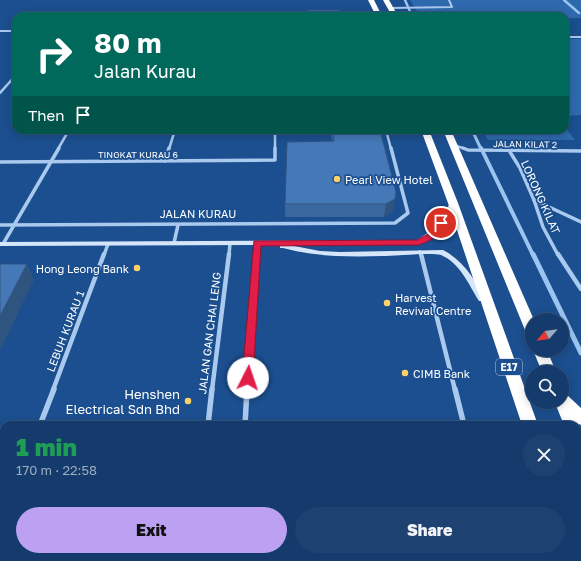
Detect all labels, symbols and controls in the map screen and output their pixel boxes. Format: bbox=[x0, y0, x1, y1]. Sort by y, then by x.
text: 80 m bbox=[94, 26, 162, 59]
icon: right bbox=[28, 28, 80, 80]
text: Jalan Kurau bbox=[94, 60, 197, 82]
icon: arrive bbox=[72, 104, 94, 126]
text: Then bbox=[28, 106, 64, 124]
street label: JALAN KILAT 2 bbox=[493, 138, 557, 150]
street label: TINGKAT KURAU 6 bbox=[98, 149, 178, 160]
street label: LORONG KILAT bbox=[519, 158, 563, 236]
place label: Pearl View Hotel bbox=[345, 173, 433, 186]
marker: Pearl View Hotel bbox=[332, 174, 342, 184]
pin bbox=[424, 206, 458, 240]
street label: JALAN KURAU bbox=[160, 207, 236, 220]
icon: arrive bbox=[430, 212, 452, 234]
place label: Hong Leong Bank bbox=[36, 262, 129, 275]
marker: Hong Leong Bank bbox=[132, 263, 142, 273]
street label: JALAN GAN CHAI LENG bbox=[195, 271, 223, 395]
street label: LEBUH KURAU 1 bbox=[44, 289, 86, 373]
place label: Harvest Revival Centre bbox=[395, 291, 471, 317]
marker: Harvest Revival Centre bbox=[382, 298, 392, 308]
north arrow bbox=[525, 313, 569, 357]
map controls bbox=[525, 313, 569, 409]
position arrow bbox=[227, 357, 269, 399]
road number: E17 bbox=[496, 359, 522, 375]
button: search bbox=[525, 365, 569, 409]
place label: CIMB Bank bbox=[413, 367, 470, 380]
marker: CIMB Bank bbox=[400, 368, 410, 378]
place label: Henshen Electrical Sdn Bhd bbox=[66, 386, 180, 417]
marker: Henshen Electrical Sdn Bhd bbox=[183, 396, 193, 406]
text: 1 min bbox=[16, 432, 77, 461]
button: close bbox=[523, 434, 565, 476]
text: 170 m · 22:58 bbox=[16, 462, 97, 478]
button: Exit bbox=[16, 507, 287, 553]
button: Share bbox=[295, 507, 565, 553]

